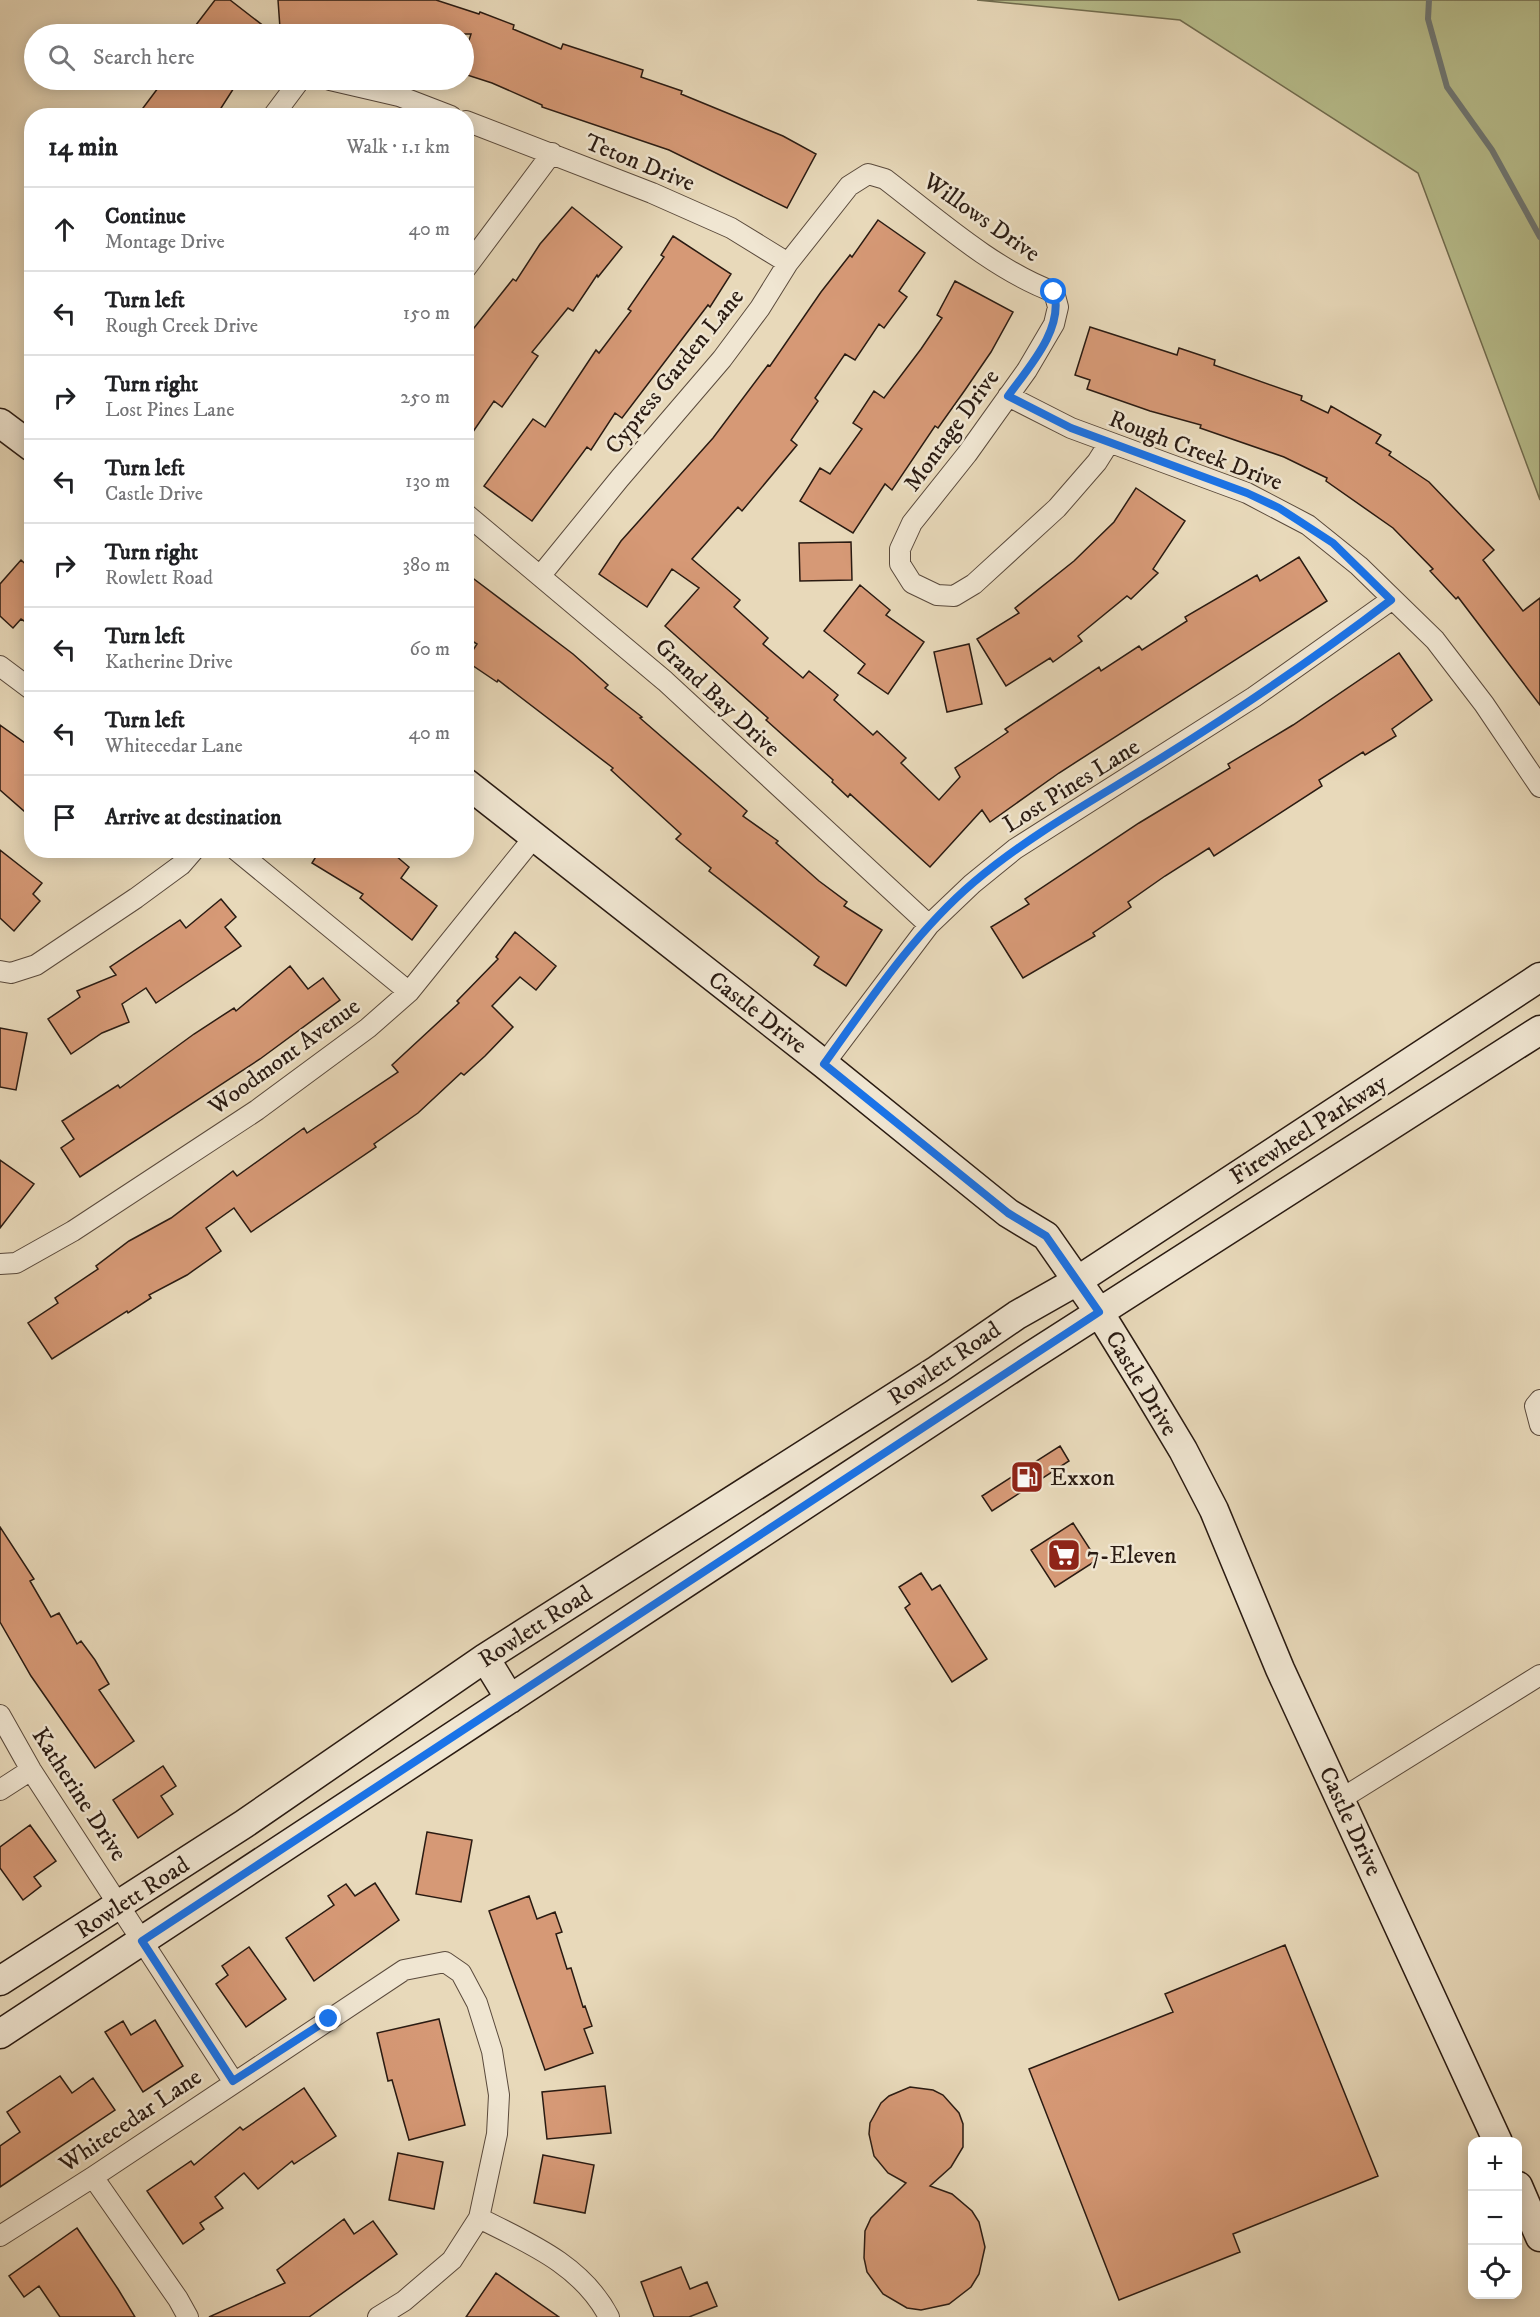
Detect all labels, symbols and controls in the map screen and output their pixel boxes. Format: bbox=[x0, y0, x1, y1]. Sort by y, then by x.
search box bbox=[24, 24, 474, 90]
icon: search bbox=[45, 41, 78, 74]
text: Search here bbox=[93, 44, 195, 71]
street label: Teton Drive bbox=[580, 127, 699, 199]
text: 14 min bbox=[48, 131, 118, 164]
text: Walk · 1.1 km bbox=[346, 135, 450, 160]
street label: Willows Drive bbox=[916, 166, 1046, 269]
text: Continue bbox=[105, 203, 186, 230]
icon: ahead bbox=[48, 213, 81, 246]
text: 40 m bbox=[408, 217, 450, 242]
text: Montage Drive bbox=[105, 230, 225, 255]
route start bbox=[1040, 278, 1066, 304]
street label: Cypress Garden Lane bbox=[599, 283, 751, 461]
text: Turn left bbox=[105, 287, 185, 314]
icon: left bbox=[48, 297, 81, 330]
text: 150 m bbox=[403, 301, 450, 326]
text: Rough Creek Drive bbox=[105, 314, 258, 339]
street label: Montage Drive bbox=[897, 364, 1006, 498]
text: Turn right bbox=[105, 371, 198, 398]
icon: right bbox=[48, 381, 81, 414]
text: 250 m bbox=[400, 385, 450, 410]
text: Lost Pines Lane bbox=[105, 398, 234, 423]
street label: Rough Creek Drive bbox=[1105, 404, 1287, 498]
text: Turn left bbox=[105, 455, 185, 482]
icon: left bbox=[48, 465, 81, 498]
text: 130 m bbox=[405, 469, 450, 494]
text: Castle Drive bbox=[105, 482, 203, 507]
text: Turn right bbox=[105, 539, 198, 566]
icon: right bbox=[48, 549, 81, 582]
text: 380 m bbox=[402, 553, 450, 578]
text: Rowlett Road bbox=[105, 566, 213, 591]
text: Turn left bbox=[105, 623, 185, 650]
street label: Grand Bay Drive bbox=[648, 632, 786, 764]
icon: left bbox=[48, 633, 81, 666]
text: 60 m bbox=[410, 637, 450, 662]
text: Katherine Drive bbox=[105, 650, 233, 675]
text: Turn left bbox=[105, 707, 185, 734]
icon: left bbox=[48, 717, 81, 750]
text: 40 m bbox=[408, 721, 450, 746]
street label: Lost Pines Lane bbox=[998, 732, 1145, 840]
text: Whitecedar Lane bbox=[105, 734, 243, 759]
icon: arrive bbox=[48, 801, 81, 834]
text: Arrive at destination bbox=[105, 804, 282, 831]
street label: Castle Drive bbox=[702, 965, 813, 1061]
street label: Woodmont Avenue bbox=[202, 992, 366, 1122]
street label: Firewheel Parkway bbox=[1224, 1068, 1393, 1192]
street label: Rowlett Road bbox=[882, 1315, 1007, 1413]
street label: Castle Drive bbox=[1098, 1325, 1184, 1442]
fuel station icon: Exxon bbox=[1009, 1459, 1045, 1495]
place label: Exxon bbox=[1050, 1463, 1115, 1493]
supermarket icon: 7-Eleven bbox=[1046, 1537, 1082, 1573]
place label: 7-Eleven bbox=[1087, 1541, 1177, 1571]
street label: Rowlett Road bbox=[473, 1579, 598, 1675]
street label: Katherine Drive bbox=[25, 1722, 134, 1867]
street label: Castle Drive bbox=[1312, 1762, 1389, 1881]
street label: Rowlett Road bbox=[70, 1850, 195, 1946]
route end bbox=[315, 2005, 341, 2031]
street label: Whitecedar Lane bbox=[53, 2062, 208, 2180]
map controls bbox=[1468, 2137, 1522, 2299]
button: + bbox=[1468, 2137, 1522, 2191]
button: − bbox=[1468, 2191, 1522, 2245]
button: locate bbox=[1468, 2245, 1522, 2299]

